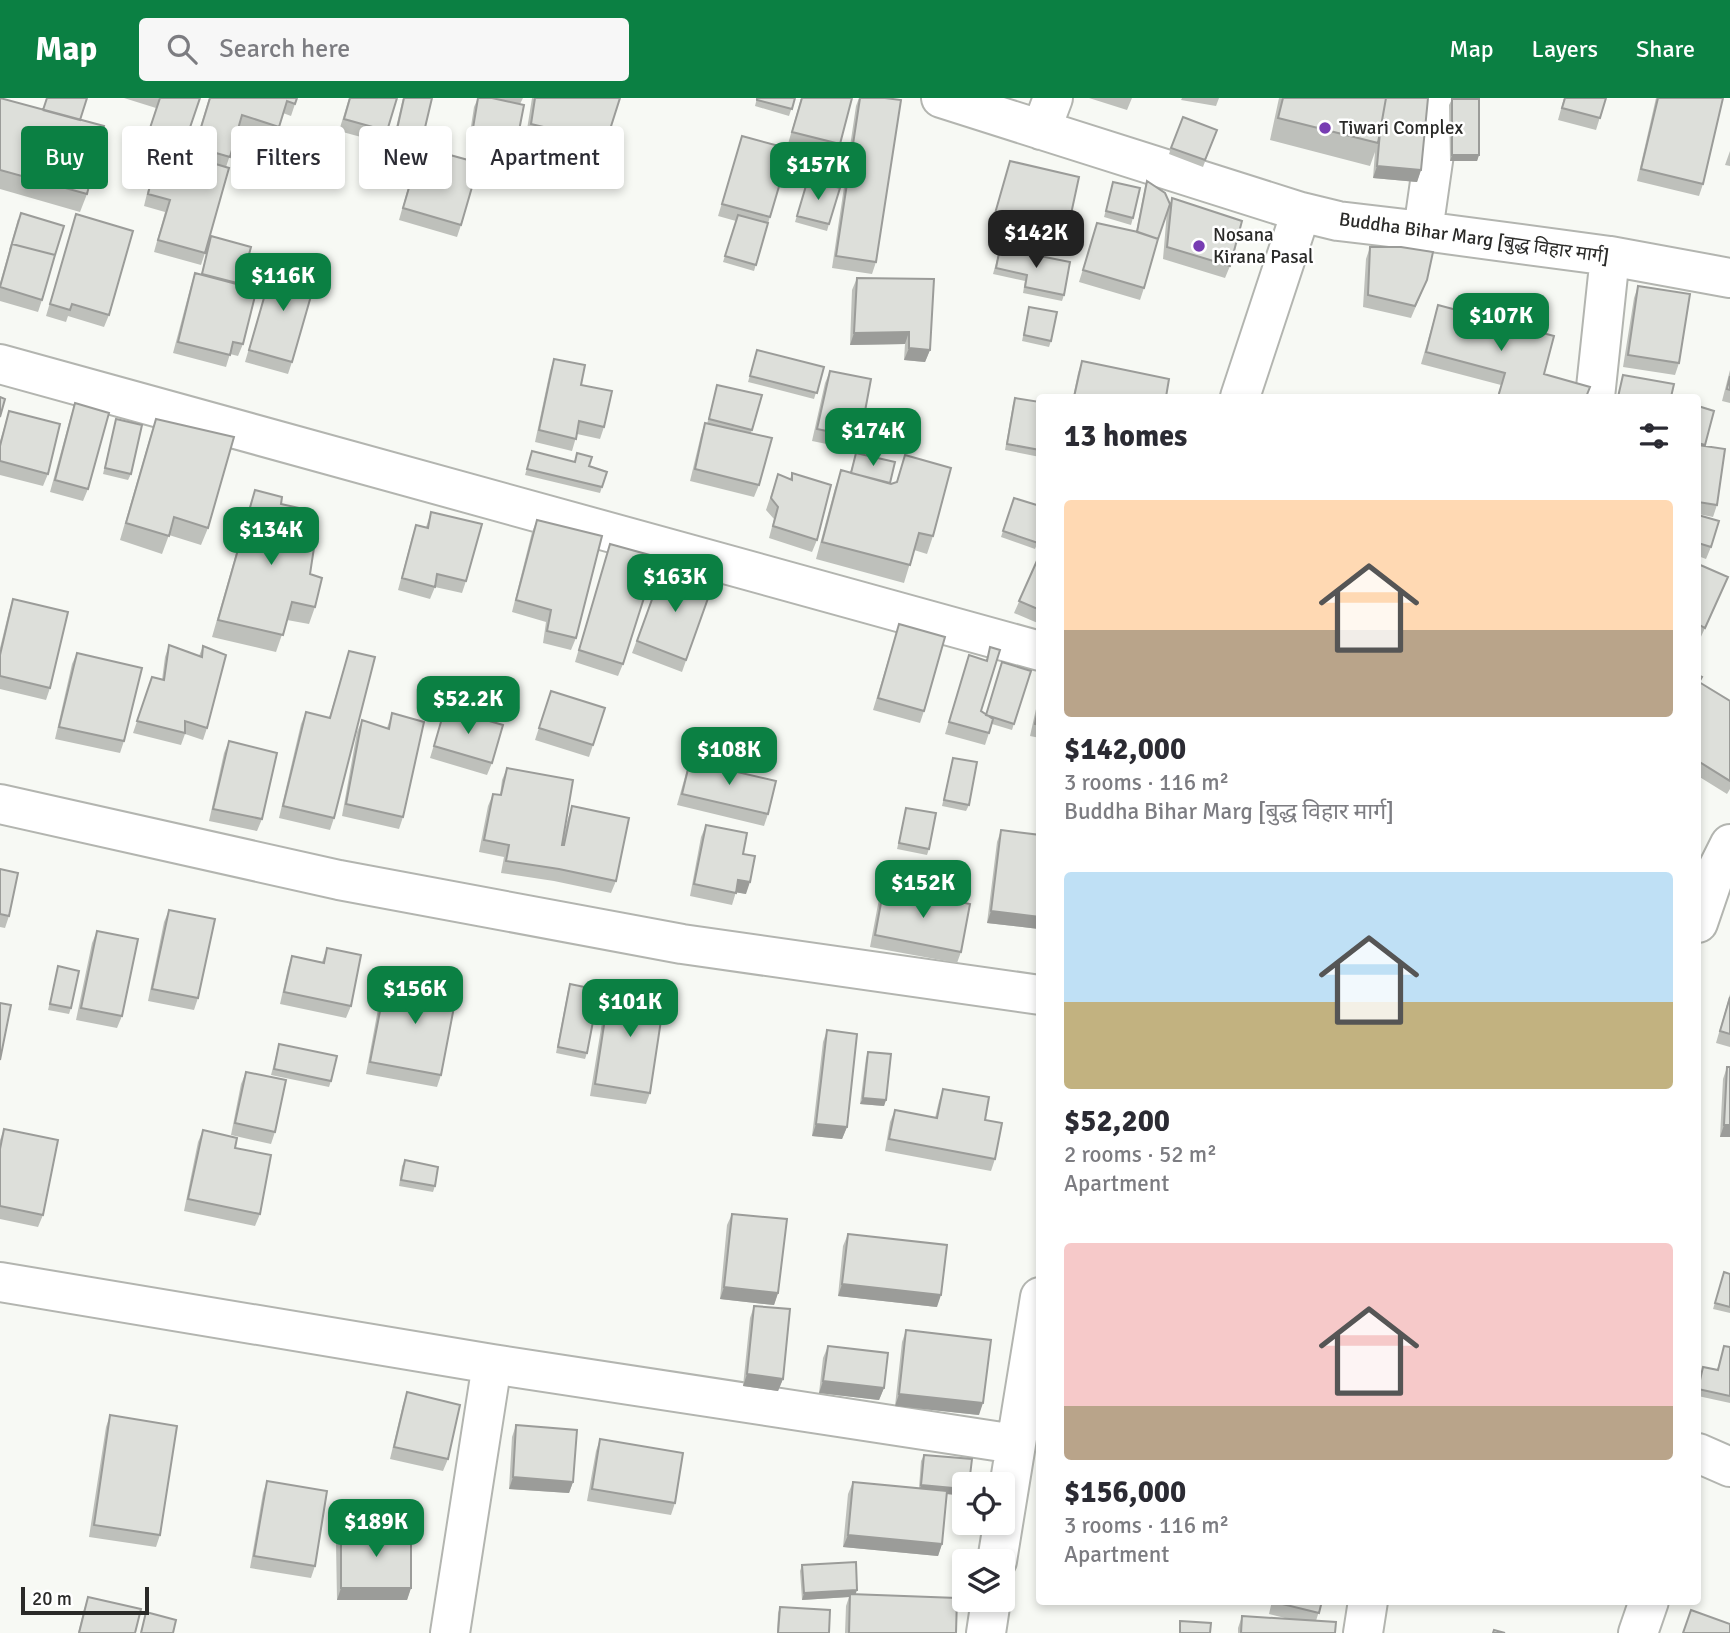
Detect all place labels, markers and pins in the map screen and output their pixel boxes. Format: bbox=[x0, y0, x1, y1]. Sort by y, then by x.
place label: Tiwari Complex bbox=[1339, 116, 1463, 140]
marker: Tiwari Complex bbox=[1317, 120, 1333, 136]
pin: $157K bbox=[769, 142, 867, 202]
pin: $142K bbox=[987, 211, 1085, 270]
place label: Nosana Kirana Pasal bbox=[1213, 223, 1314, 269]
marker: Nosana Kirana Pasal bbox=[1191, 238, 1207, 254]
pin: $116K bbox=[234, 254, 332, 313]
pin: $107K bbox=[1452, 294, 1550, 353]
pin: $174K bbox=[824, 408, 922, 468]
pin: $134K bbox=[222, 508, 320, 567]
pin: $163K bbox=[626, 554, 724, 614]
pin: $52.2K bbox=[411, 676, 525, 736]
pin: $108K bbox=[680, 728, 778, 787]
pin: $152K bbox=[874, 860, 972, 920]
pin: $156K bbox=[366, 967, 464, 1026]
pin: $101K bbox=[581, 979, 679, 1039]
pin: $189K bbox=[327, 1500, 425, 1559]

